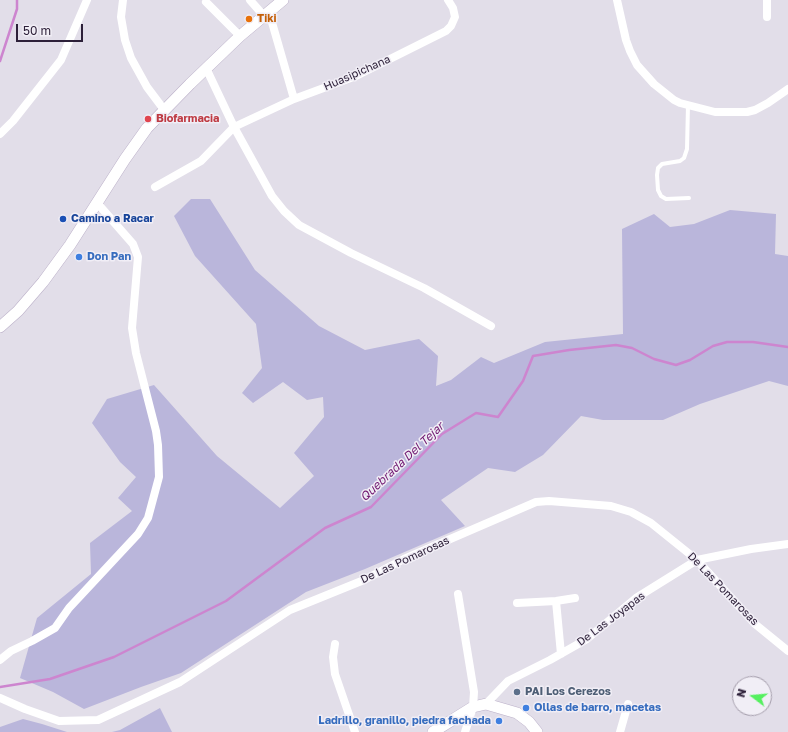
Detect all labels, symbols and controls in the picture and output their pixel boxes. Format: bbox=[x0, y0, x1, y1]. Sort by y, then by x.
place label: Tiki bbox=[257, 12, 277, 26]
marker: Tiki bbox=[244, 14, 254, 24]
scale bar bbox=[18, 16, 85, 42]
text: 50 m bbox=[23, 23, 51, 38]
street label: Huasipichana bbox=[322, 52, 392, 94]
place label: Biofarmacia bbox=[156, 112, 220, 126]
marker: Biofarmacia bbox=[143, 114, 153, 124]
place label: Camino a Racar bbox=[71, 212, 154, 226]
marker: Camino a Racar bbox=[58, 214, 68, 224]
place label: Don Pan bbox=[87, 250, 131, 264]
marker: Don Pan bbox=[74, 252, 84, 262]
water label: Quebrada Del Tejar bbox=[357, 420, 447, 504]
street label: De Las Pomarosas bbox=[359, 534, 451, 586]
street label: De Las Pomarosas bbox=[685, 550, 761, 628]
street label: De Las Joyapas bbox=[575, 589, 647, 649]
north arrow bbox=[732, 676, 772, 716]
place label: PAI Los Cerezos bbox=[525, 685, 611, 699]
marker: PAI Los Cerezos bbox=[512, 687, 522, 697]
text: N bbox=[734, 687, 748, 699]
place label: Ollas de barro, macetas bbox=[534, 701, 661, 715]
marker: Ollas de barro, macetas bbox=[521, 703, 531, 713]
place label: Ladrillo, granillo, piedra fachada bbox=[318, 714, 491, 728]
marker: Ladrillo, granillo, piedra fachada bbox=[494, 716, 504, 726]

